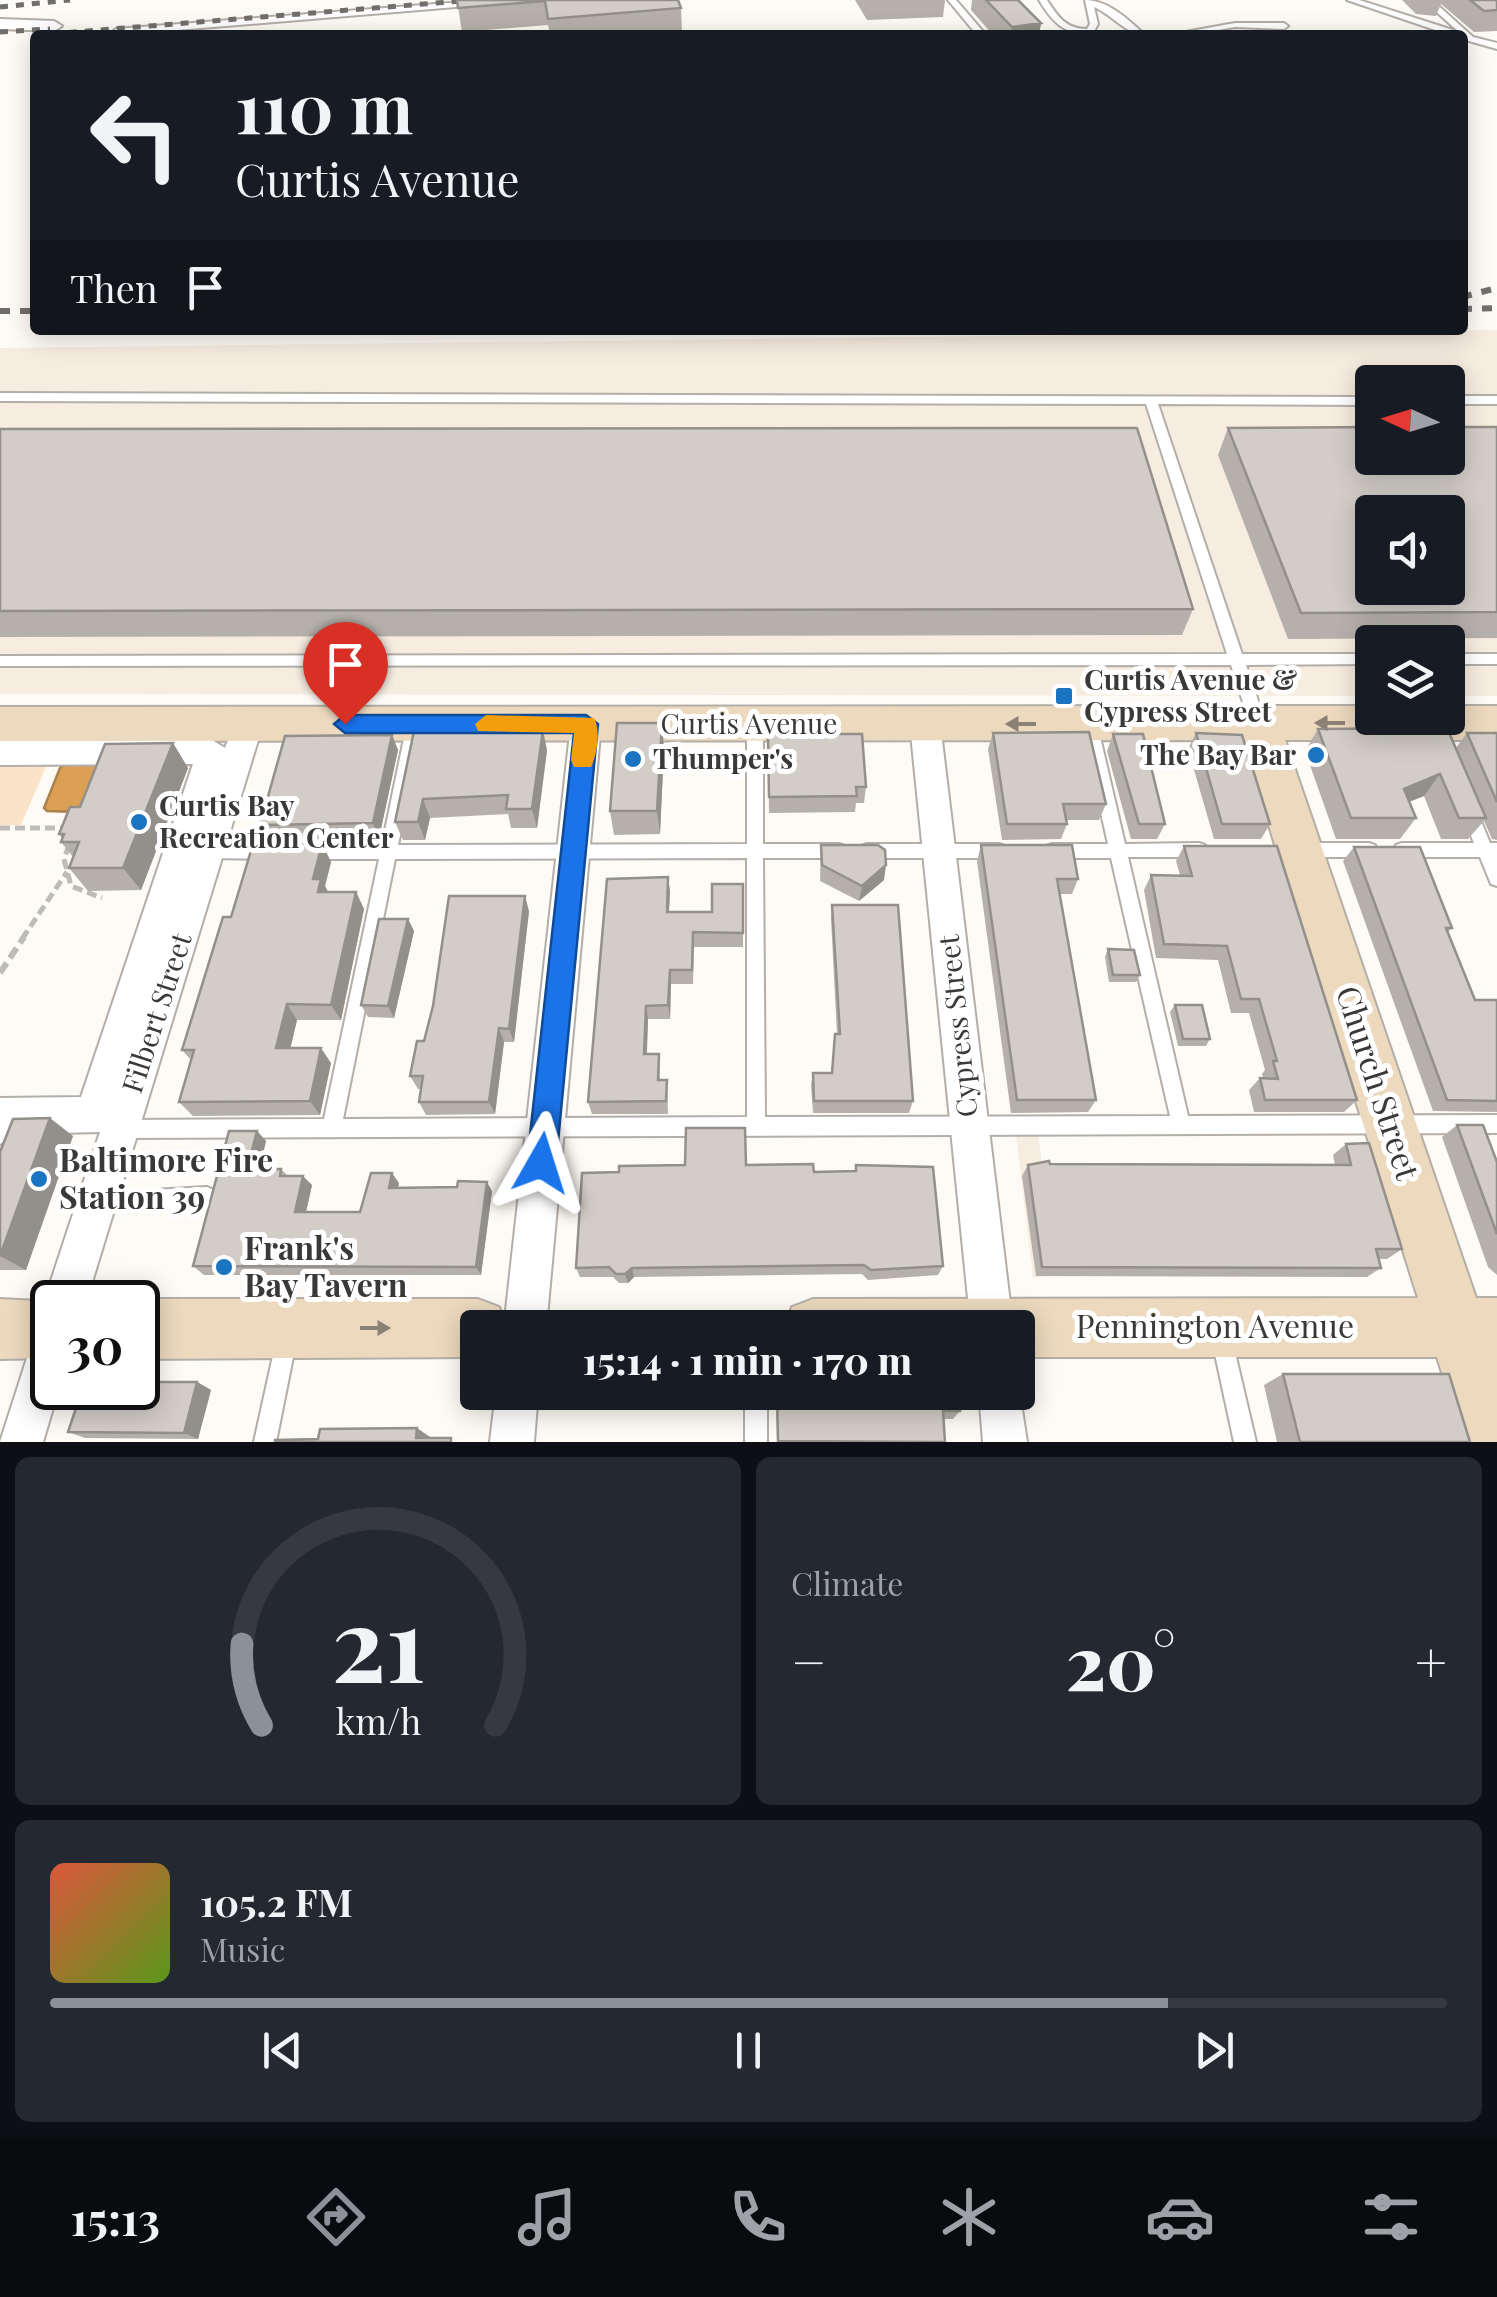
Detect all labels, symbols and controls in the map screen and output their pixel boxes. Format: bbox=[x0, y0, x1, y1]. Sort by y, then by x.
text: 110 m bbox=[235, 58, 413, 152]
icon: left bbox=[70, 70, 200, 200]
text: Curtis Avenue bbox=[235, 148, 520, 208]
icon: arrive bbox=[178, 260, 233, 315]
text: Then bbox=[70, 262, 158, 313]
north arrow bbox=[1355, 365, 1465, 475]
map controls bbox=[1355, 365, 1465, 735]
button: sound bbox=[1355, 495, 1465, 605]
pin bbox=[303, 622, 388, 725]
button: layers bbox=[1355, 625, 1465, 735]
icon: arrive bbox=[318, 637, 373, 692]
place label: Curtis Avenue & Cypress Street bbox=[1084, 660, 1297, 729]
marker: Curtis Avenue & Cypress Street bbox=[1053, 685, 1075, 707]
street label: Curtis Avenue bbox=[660, 704, 838, 741]
one-way arrow bbox=[1004, 716, 1036, 732]
one-way arrow bbox=[1313, 716, 1345, 732]
place label: The Bay Bar bbox=[1140, 735, 1296, 772]
place label: Thumper's bbox=[653, 739, 793, 776]
marker: The Bay Bar bbox=[1305, 744, 1327, 766]
marker: Thumper's bbox=[622, 748, 644, 770]
place label: Curtis Bay Recreation Center bbox=[159, 786, 394, 855]
marker: Curtis Bay Recreation Center bbox=[128, 811, 150, 833]
street label: Filbert Street bbox=[112, 927, 199, 1097]
street label: Cypress Street bbox=[928, 932, 984, 1119]
street label: Church Street bbox=[1328, 980, 1431, 1185]
position arrow bbox=[489, 1111, 593, 1215]
place label: Baltimore Fire Station 39 bbox=[59, 1137, 273, 1217]
marker: Baltimore Fire Station 39 bbox=[28, 1168, 50, 1190]
place label: Frank's Bay Tavern bbox=[244, 1225, 408, 1305]
marker: Frank's Bay Tavern bbox=[213, 1256, 235, 1278]
speed limit sign: 30 bbox=[30, 1280, 160, 1410]
street label: Pennington Avenue bbox=[1076, 1303, 1354, 1346]
one-way arrow bbox=[359, 1320, 391, 1336]
text: 15:14 · 1 min · 170 m bbox=[583, 1334, 912, 1385]
text: Climate bbox=[791, 1561, 903, 1604]
text: 21 bbox=[331, 1570, 425, 1709]
text: 20° bbox=[1066, 1610, 1175, 1710]
text: − bbox=[791, 1623, 827, 1697]
text: + bbox=[1415, 1623, 1447, 1697]
text: km/h bbox=[335, 1696, 421, 1744]
text: 105.2 FM bbox=[200, 1876, 353, 1927]
text: Music bbox=[200, 1927, 285, 1970]
icon: previous bbox=[255, 2023, 310, 2078]
icon: pause bbox=[721, 2023, 776, 2078]
icon: next bbox=[1187, 2023, 1242, 2078]
icon: directions bbox=[301, 2182, 371, 2252]
icon: music bbox=[512, 2182, 582, 2252]
icon: phone bbox=[723, 2182, 793, 2252]
icon: climate bbox=[934, 2182, 1004, 2252]
icon: car bbox=[1145, 2182, 1215, 2252]
icon: filters bbox=[1356, 2182, 1426, 2252]
text: 15:13 bbox=[71, 2187, 160, 2247]

